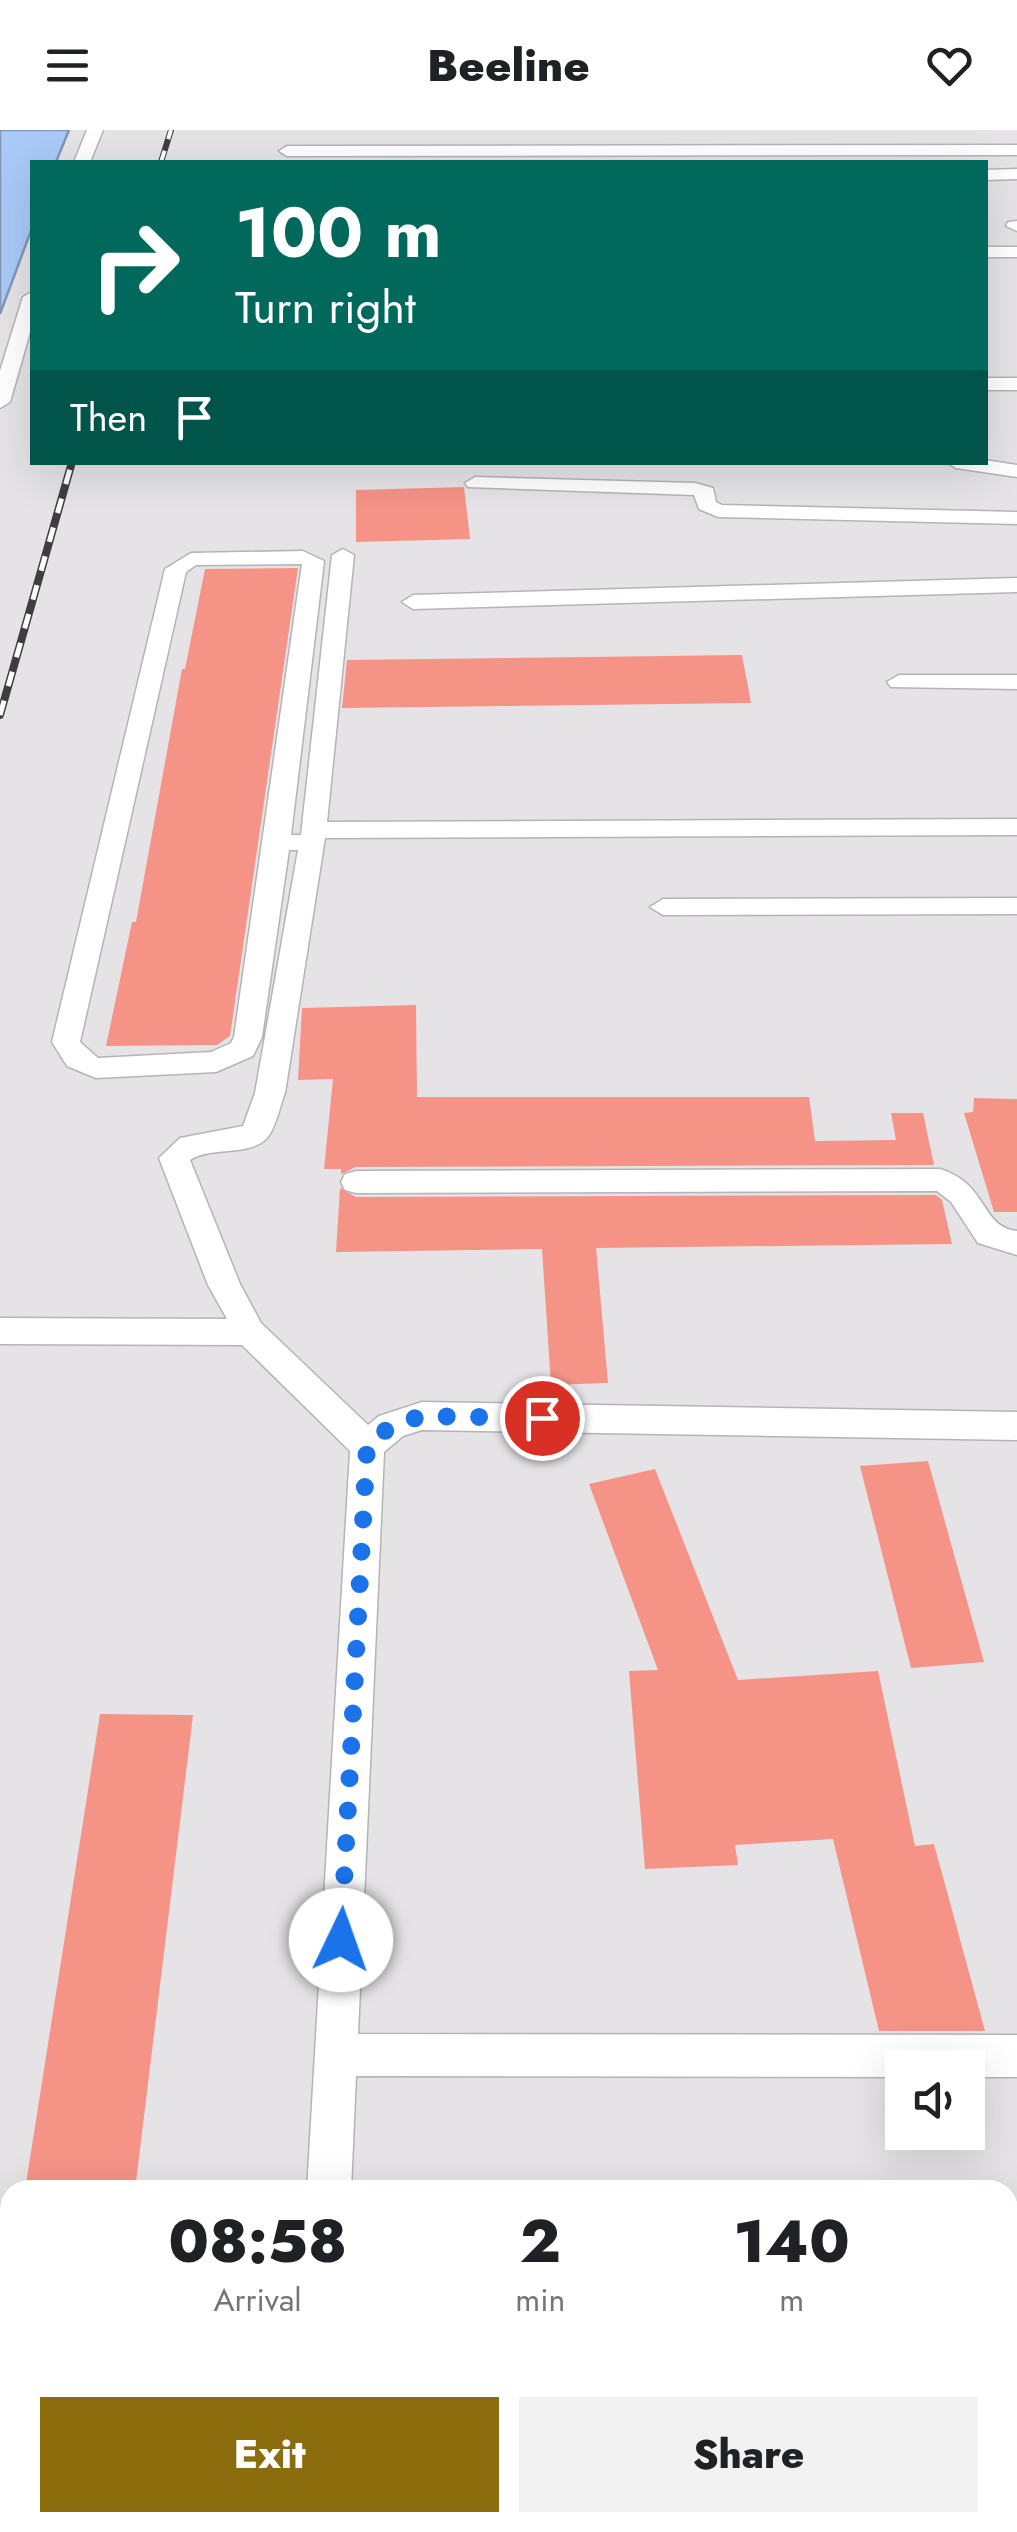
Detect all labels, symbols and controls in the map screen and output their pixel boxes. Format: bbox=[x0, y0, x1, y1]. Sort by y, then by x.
text: Beeline bbox=[427, 33, 590, 98]
icon: menu bbox=[40, 38, 95, 93]
icon: heart bbox=[922, 38, 977, 93]
text: 100 m bbox=[235, 182, 442, 283]
icon: right bbox=[70, 200, 200, 330]
text: Turn right bbox=[235, 275, 416, 340]
text: Then bbox=[70, 390, 147, 445]
icon: arrive bbox=[167, 390, 222, 445]
pin bbox=[500, 1376, 585, 1461]
icon: arrive bbox=[515, 1391, 570, 1446]
position arrow bbox=[289, 1888, 393, 1992]
map controls bbox=[885, 2050, 985, 2150]
button: sound bbox=[885, 2050, 985, 2150]
text: 08:58 bbox=[168, 2198, 347, 2285]
text: 2 bbox=[520, 2198, 561, 2285]
text: 140 bbox=[733, 2198, 850, 2285]
text: Arrival bbox=[213, 2277, 302, 2323]
text: min bbox=[515, 2277, 565, 2323]
text: m bbox=[779, 2277, 804, 2323]
button: Exit bbox=[40, 2397, 499, 2512]
button: Share bbox=[519, 2397, 978, 2512]

